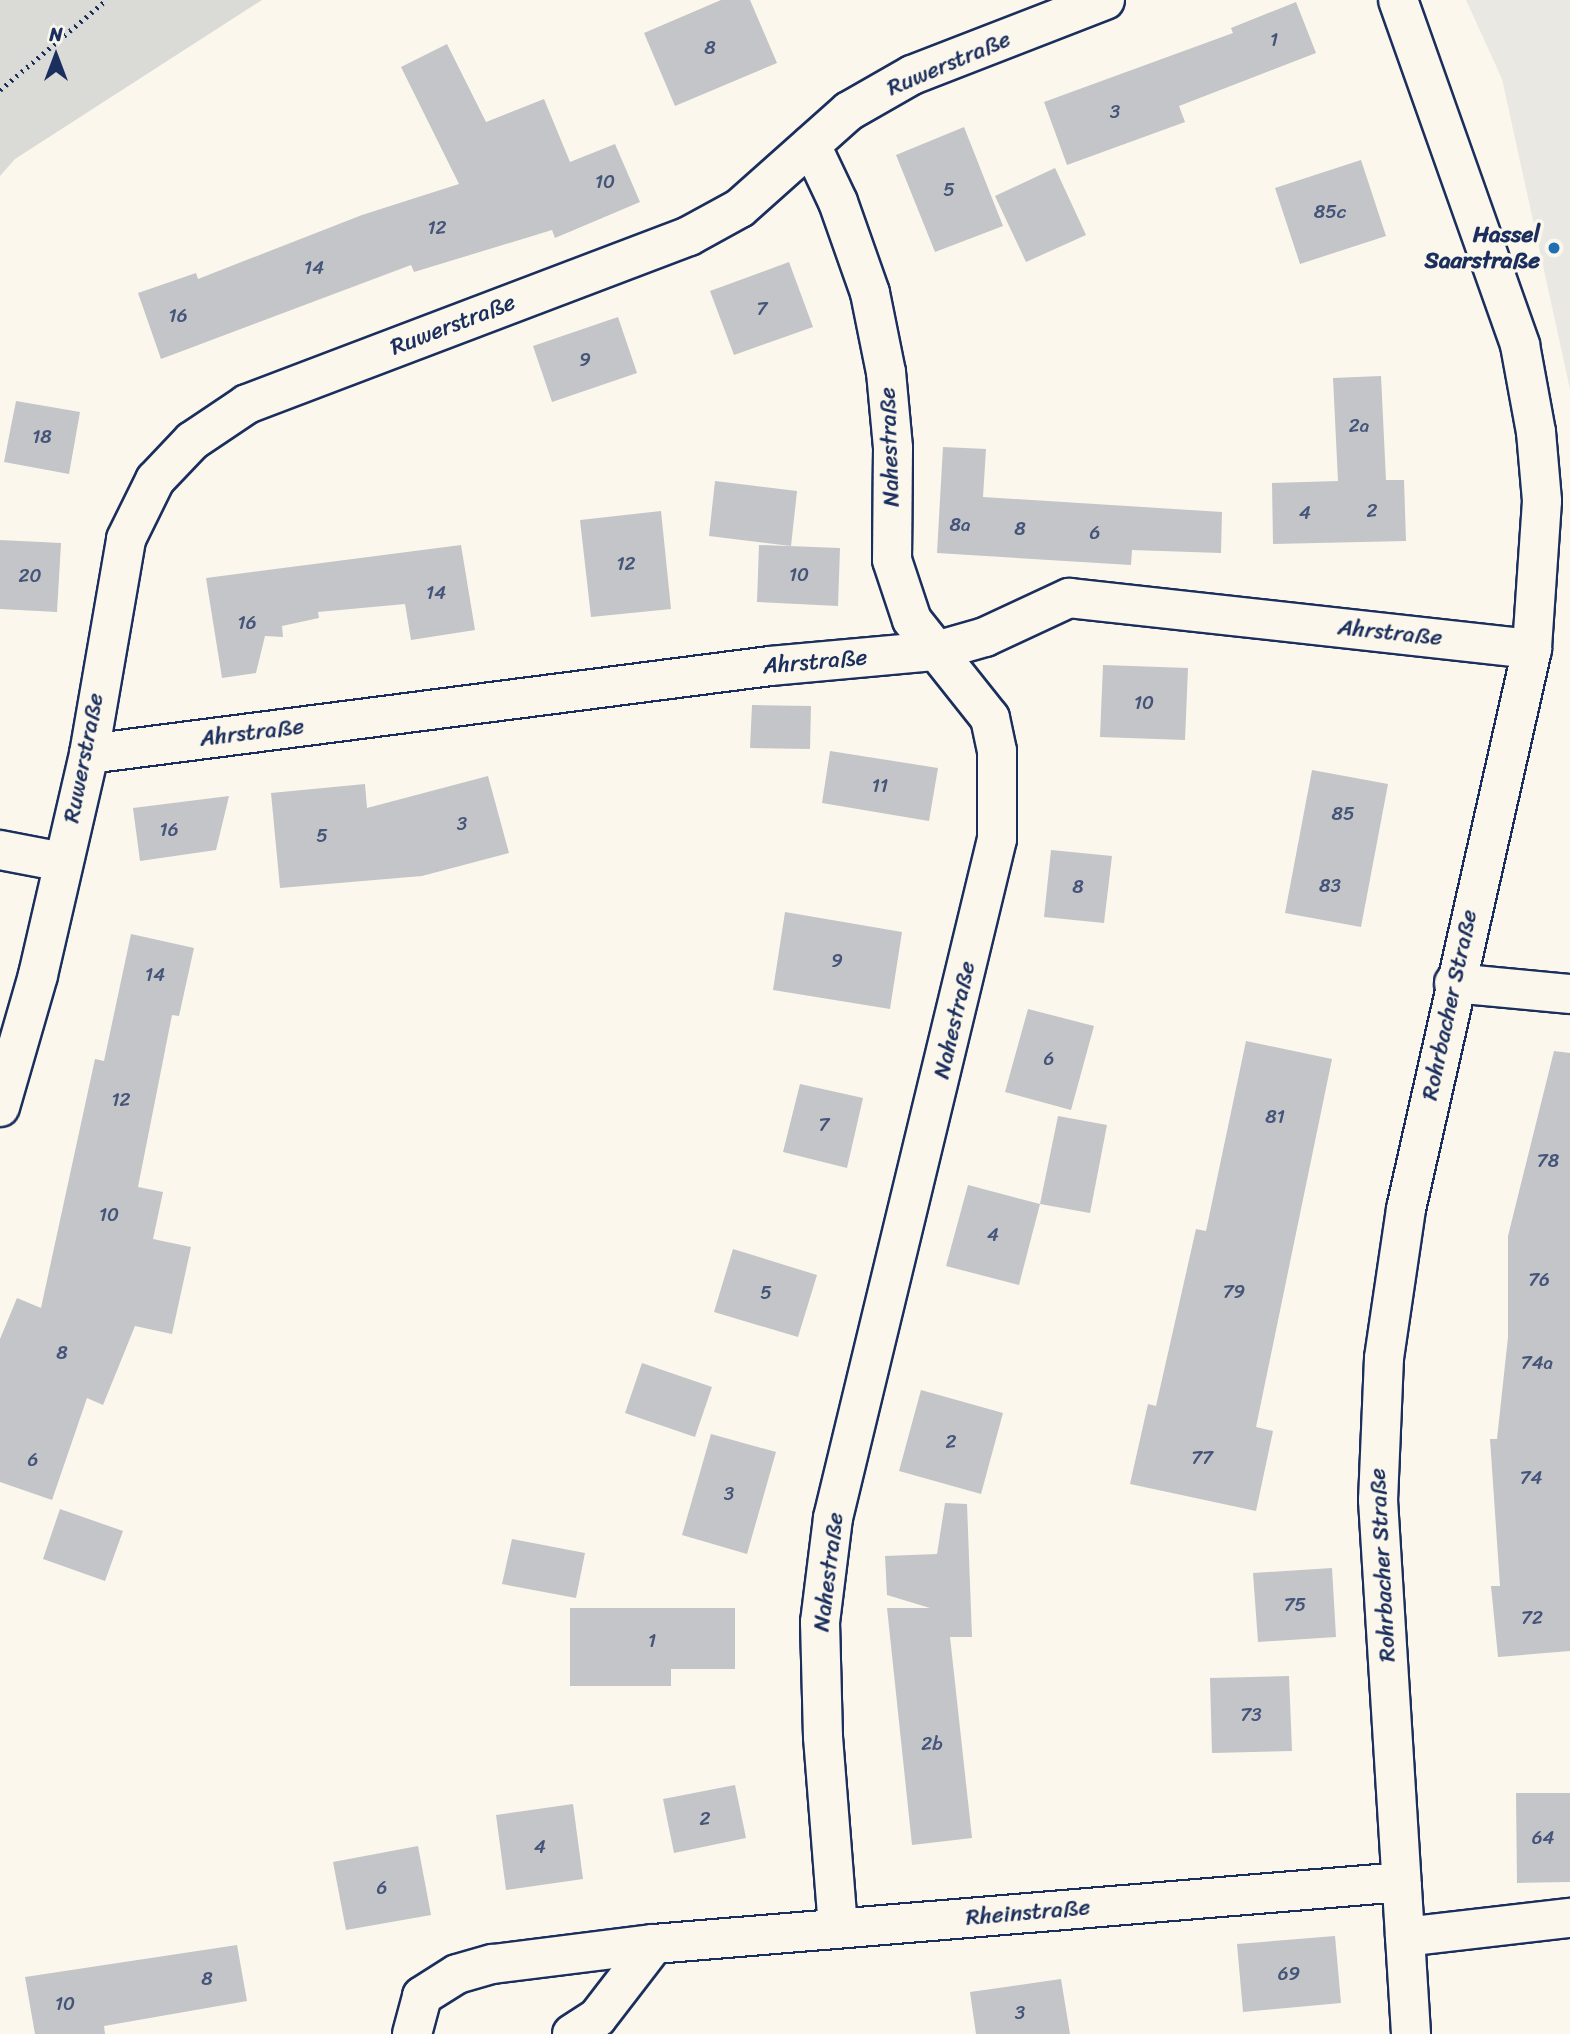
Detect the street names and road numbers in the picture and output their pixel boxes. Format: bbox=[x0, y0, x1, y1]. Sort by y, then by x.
street label: Ruwerstraße bbox=[883, 26, 1015, 102]
street label: Ruwerstraße bbox=[387, 289, 519, 361]
street label: Nahestraße bbox=[874, 387, 906, 507]
street label: Ahrstraße bbox=[1336, 614, 1444, 652]
street label: Ahrstraße bbox=[762, 644, 868, 680]
street label: Ruwerstraße bbox=[58, 691, 110, 825]
street label: Ahrstraße bbox=[198, 713, 306, 753]
street label: Rohrbacher Straße bbox=[1416, 907, 1484, 1103]
street label: Nahestraße bbox=[928, 958, 982, 1082]
street label: Rohrbacher Straße bbox=[1364, 1467, 1402, 1663]
street label: Nahestraße bbox=[808, 1511, 850, 1633]
street label: Rheinstraße bbox=[965, 1894, 1091, 1932]

